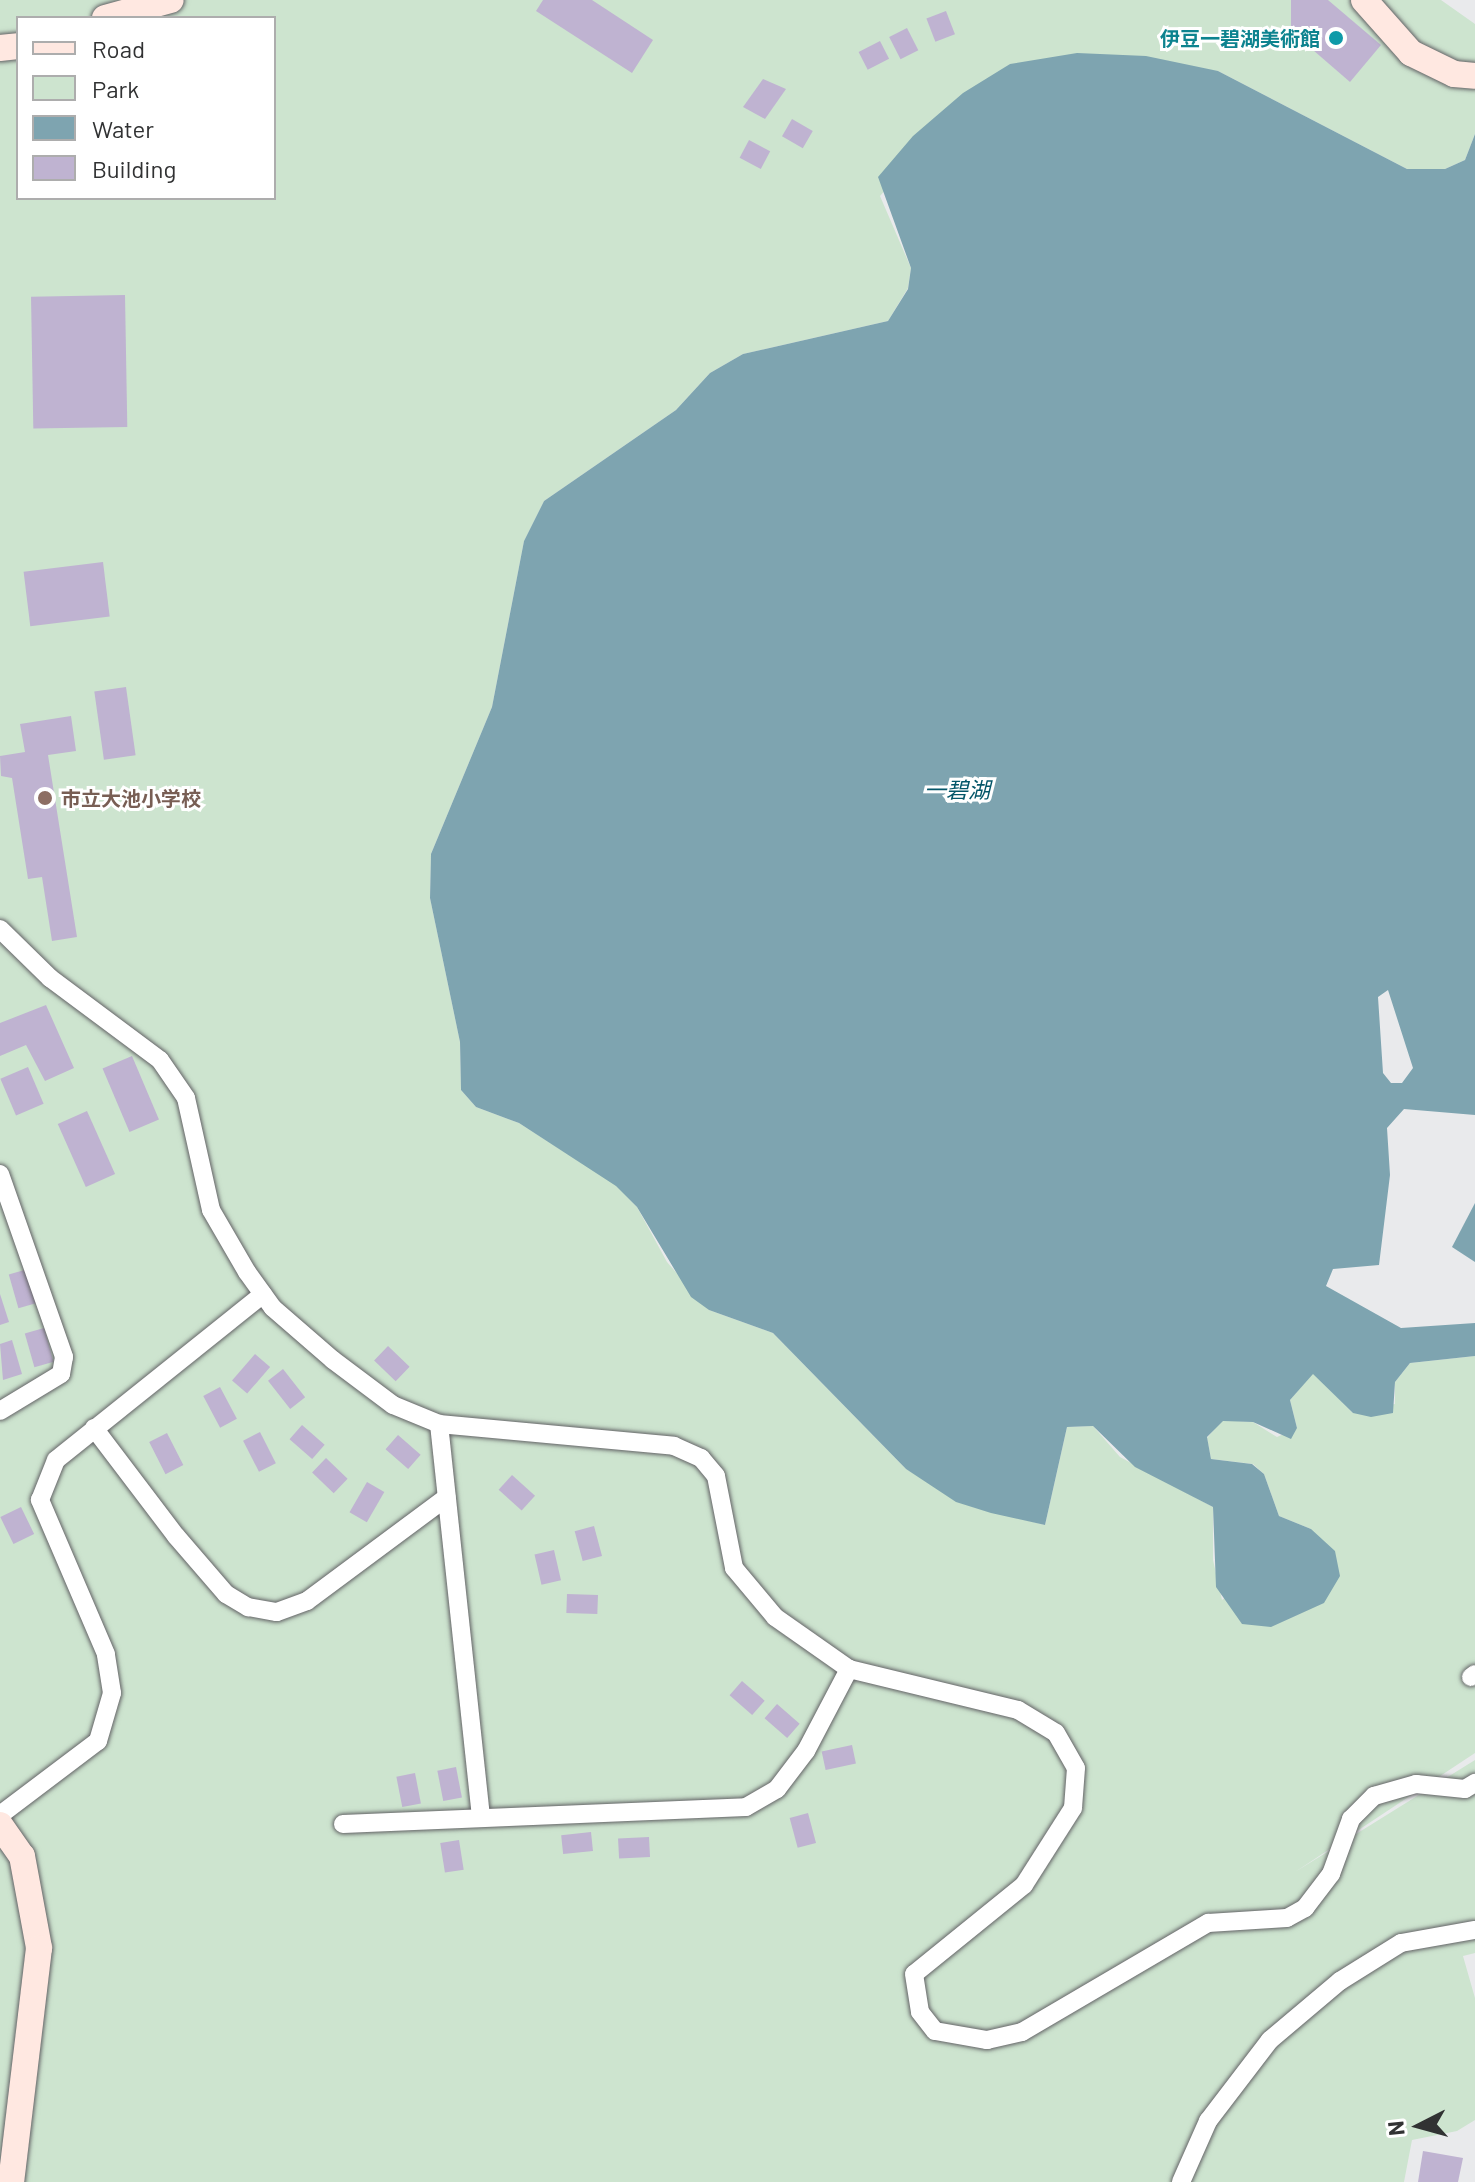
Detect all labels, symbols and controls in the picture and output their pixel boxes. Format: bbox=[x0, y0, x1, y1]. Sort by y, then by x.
legend bbox=[16, 16, 276, 200]
place label: 伊豆一碧湖美術館 bbox=[1160, 26, 1320, 50]
marker: 伊豆一碧湖美術館 bbox=[1327, 29, 1345, 47]
text: Road bbox=[92, 34, 145, 63]
text: Park bbox=[92, 74, 139, 103]
text: Water bbox=[92, 114, 154, 143]
text: Building bbox=[92, 154, 176, 183]
water label: 一碧湖 bbox=[924, 777, 990, 803]
place label: 市立大池小学校 bbox=[61, 786, 201, 810]
marker: 市立大池小学校 bbox=[36, 789, 54, 807]
north arrow bbox=[1379, 2086, 1459, 2166]
text: N bbox=[1381, 2120, 1409, 2137]

